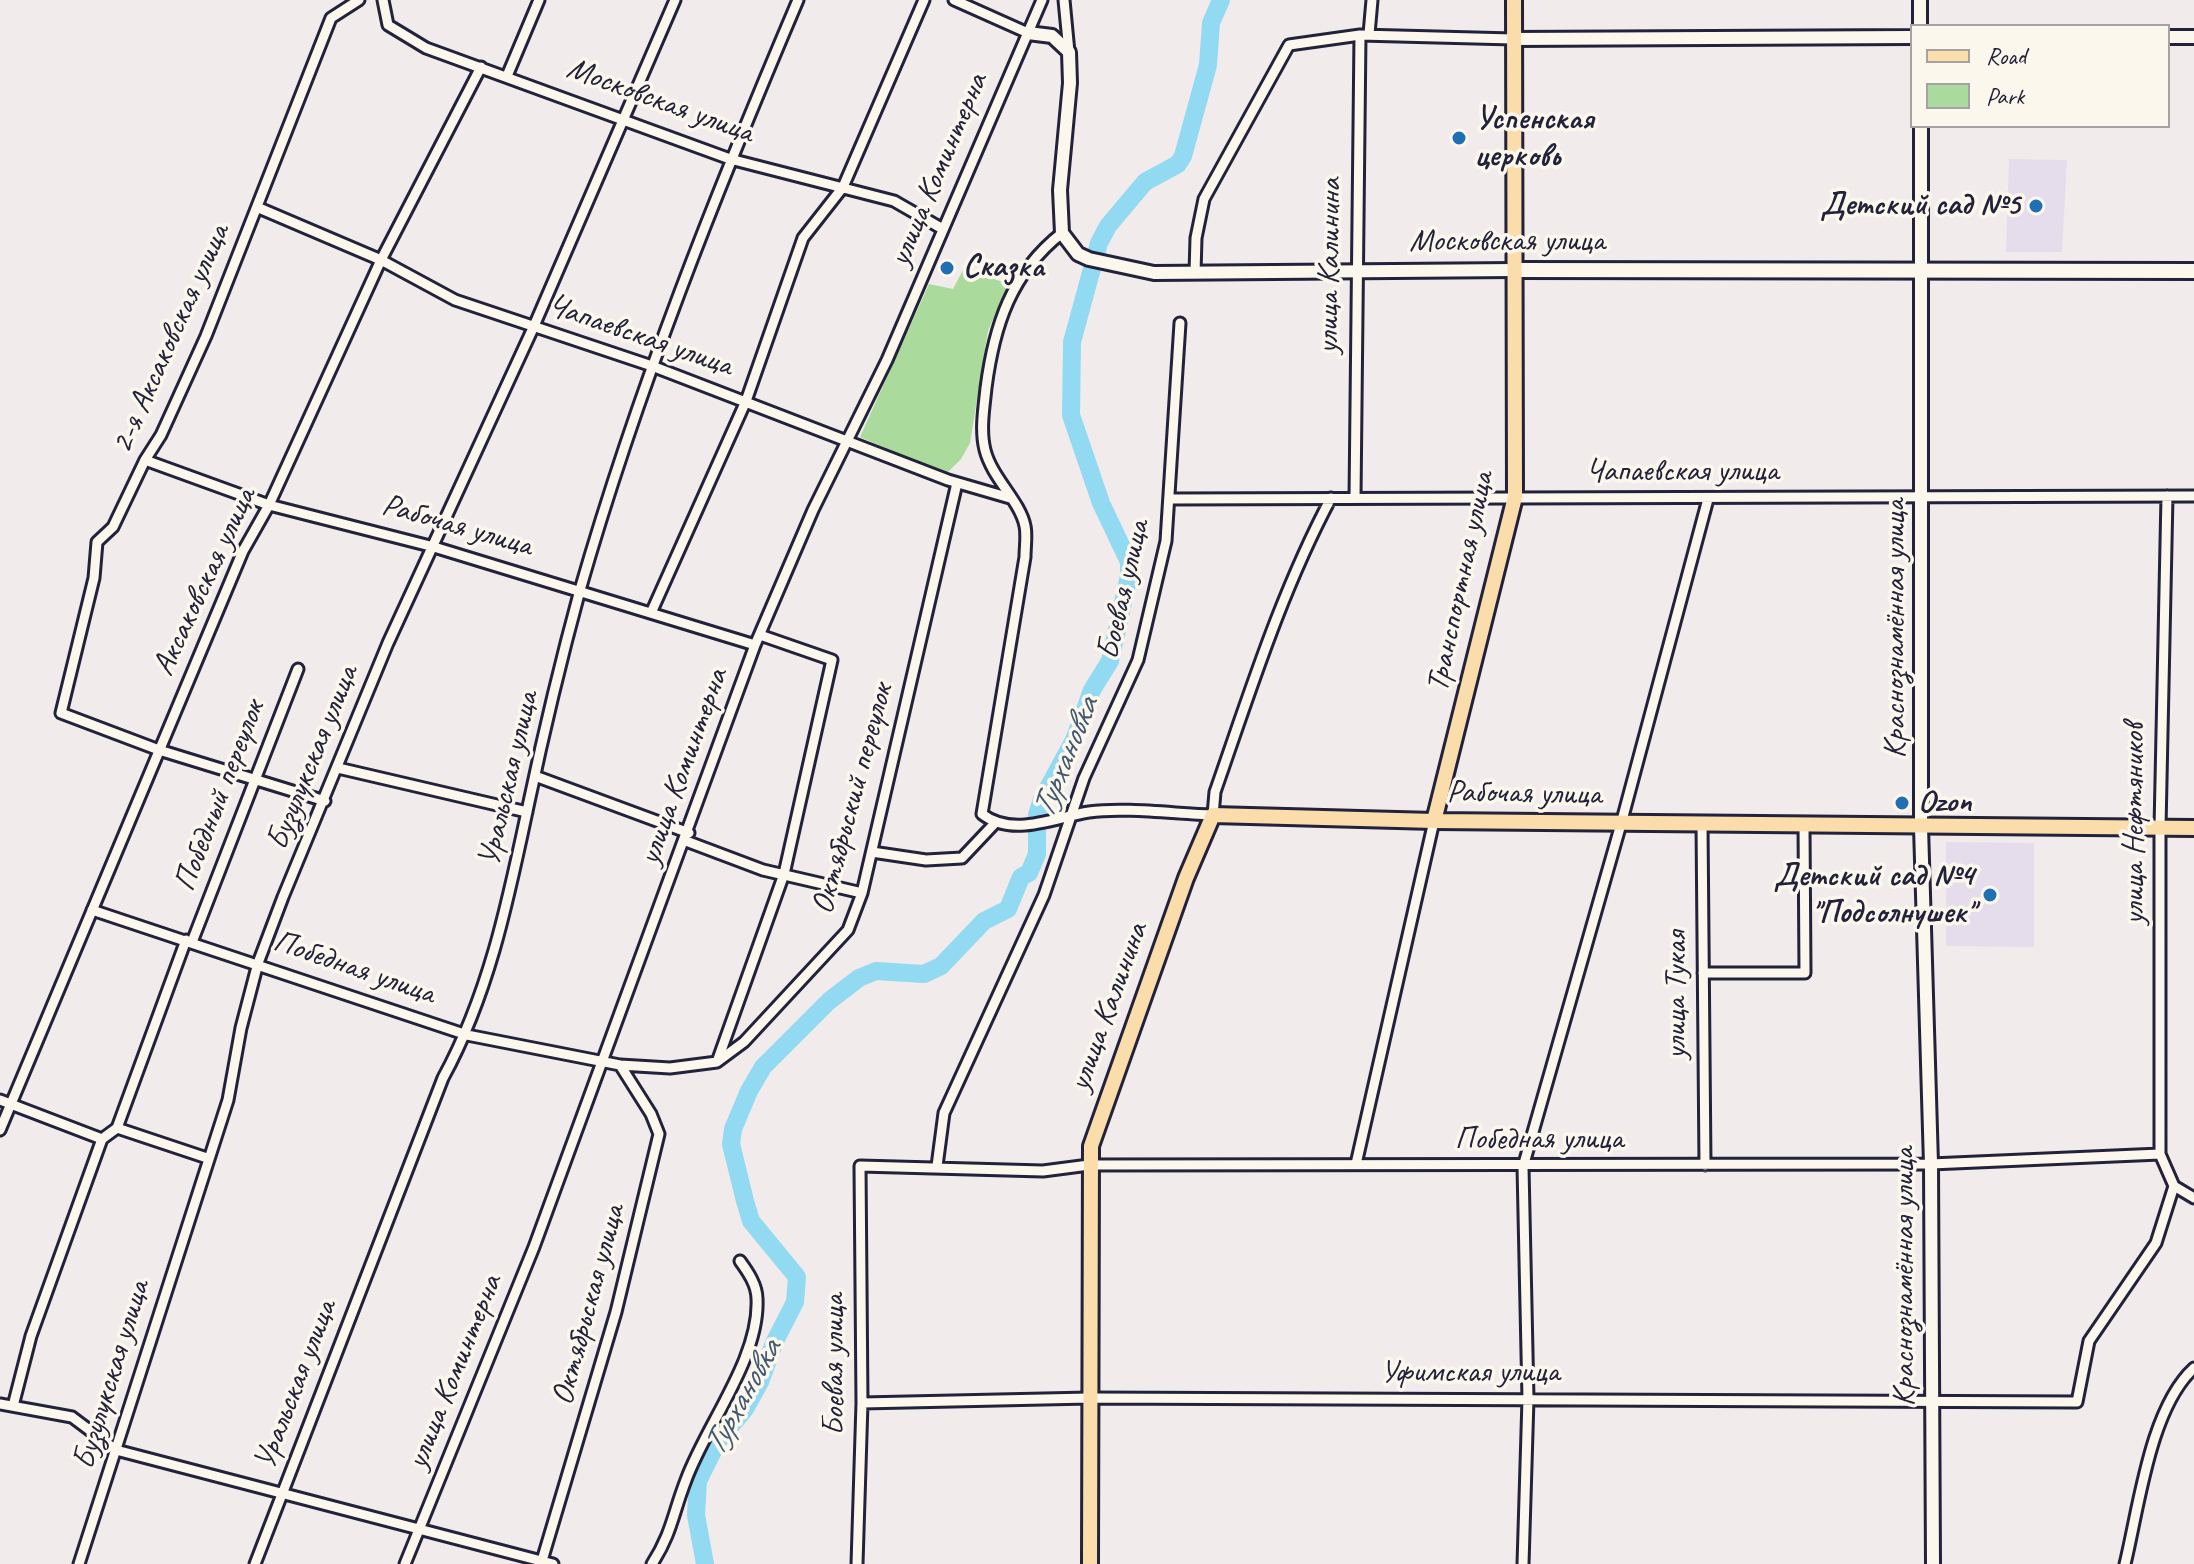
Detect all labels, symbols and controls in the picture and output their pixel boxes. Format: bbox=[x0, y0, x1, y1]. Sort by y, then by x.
legend bbox=[1910, 24, 2170, 128]
text: Road bbox=[1986, 41, 2026, 71]
street label: Московская улица bbox=[562, 50, 758, 152]
street label: улица Коминтерна bbox=[881, 68, 997, 272]
text: Park bbox=[1986, 81, 2024, 111]
place label: Успенская церковь bbox=[1475, 101, 1594, 176]
marker: Успенская церковь bbox=[1450, 129, 1468, 147]
street label: улица Калинина bbox=[1309, 178, 1351, 354]
place label: Детский сад №5 bbox=[1820, 187, 2020, 225]
marker: Детский сад №5 bbox=[2027, 197, 2045, 215]
street label: 2-я Аксаковская улица bbox=[103, 219, 239, 459]
street label: Московская улица bbox=[1409, 223, 1605, 261]
place label: Сказка bbox=[963, 249, 1044, 287]
marker: Сказка bbox=[938, 259, 956, 277]
street label: Чапаевская улица bbox=[543, 286, 737, 386]
street label: Чапаевская улица bbox=[1586, 453, 1778, 491]
street label: Транспортная улица bbox=[1419, 469, 1503, 695]
street label: Аксаковская улица bbox=[145, 482, 265, 682]
street label: Рабочая улица bbox=[378, 486, 536, 566]
street label: Краснознамённая улица bbox=[1877, 499, 1915, 759]
street label: Боевая улица bbox=[1089, 517, 1159, 663]
street label: Бузулукская улица bbox=[259, 660, 367, 856]
street label: улица Коминтерна bbox=[631, 664, 737, 870]
street label: Октябрьский переулок bbox=[804, 680, 902, 918]
street label: Уральская улица bbox=[470, 688, 548, 870]
water label: Турхановка bbox=[1024, 692, 1108, 824]
street label: Победный переулок bbox=[166, 695, 274, 897]
street label: улица Нефтяников bbox=[2116, 723, 2154, 925]
street label: Рабочая улица bbox=[1447, 773, 1601, 815]
place label: Ozon bbox=[1918, 784, 1971, 822]
marker: Ozon bbox=[1893, 794, 1911, 812]
place label: Детский сад №4 "Подсолнушек" bbox=[1774, 858, 1974, 933]
marker: Детский сад №4 "Подсолнушек" bbox=[1981, 886, 1999, 904]
street label: улица Калинина bbox=[1061, 918, 1157, 1096]
street label: Победная улица bbox=[268, 922, 440, 1014]
street label: улица Тукая bbox=[1658, 931, 1696, 1059]
street label: Победная улица bbox=[1455, 1121, 1623, 1159]
street label: Краснознамённая улица bbox=[1886, 1147, 1924, 1407]
street label: Октябрьская улица bbox=[544, 1201, 634, 1409]
street label: улица Коминтерна bbox=[399, 1269, 511, 1475]
street label: Бузулукская улица bbox=[65, 1276, 159, 1474]
street label: Боевая улица bbox=[816, 1294, 854, 1436]
street label: Уральская улица bbox=[246, 1295, 346, 1475]
water label: Турхановка bbox=[695, 1333, 791, 1463]
street label: Уфимская улица bbox=[1381, 1354, 1559, 1392]

